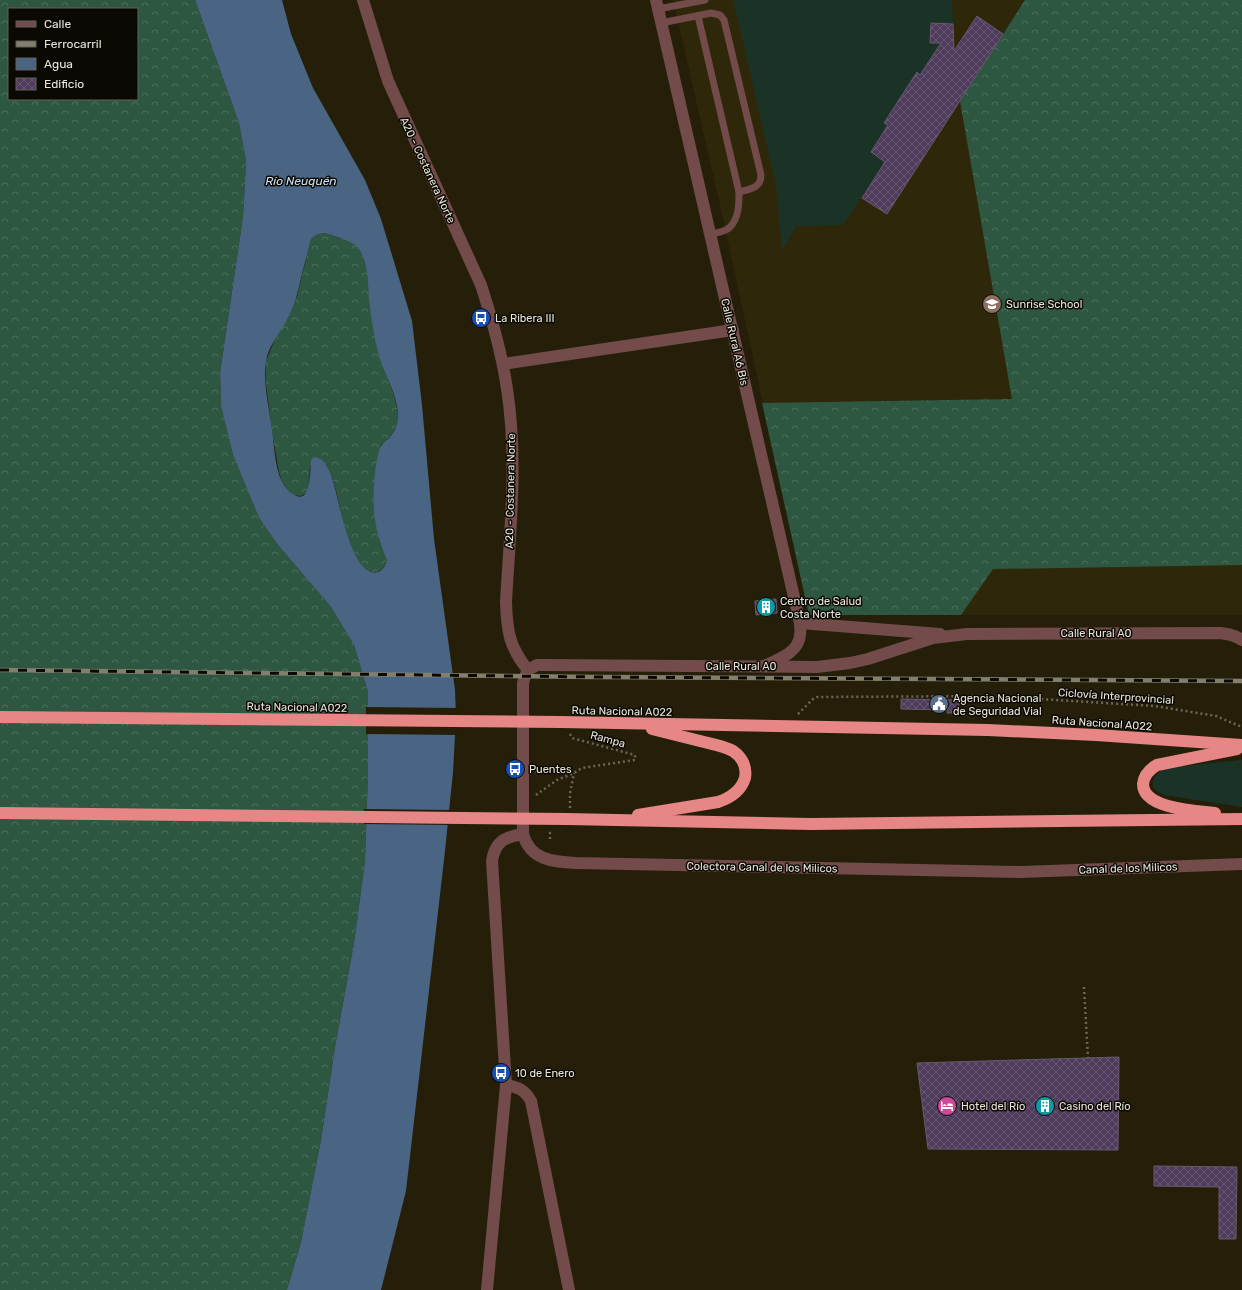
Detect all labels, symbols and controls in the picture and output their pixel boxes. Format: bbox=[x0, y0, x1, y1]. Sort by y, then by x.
legend bbox=[8, 8, 138, 100]
text: Calle bbox=[44, 17, 71, 31]
text: Ferrocarril bbox=[44, 37, 102, 51]
text: Agua bbox=[44, 57, 73, 71]
text: Edificio bbox=[44, 77, 84, 91]
street label: A20 - Costanera Norte bbox=[397, 115, 458, 225]
water label: Río Neuquén bbox=[265, 174, 337, 188]
school or university icon: Sunrise School bbox=[981, 293, 1003, 315]
street label: Calle Rural A6 Bis bbox=[718, 297, 751, 387]
place label: Sunrise School bbox=[1006, 298, 1082, 311]
bus stop icon: La Ribera III bbox=[470, 307, 492, 329]
place label: La Ribera III bbox=[495, 312, 554, 325]
street label: A20 - Costanera Norte bbox=[503, 433, 518, 549]
place label: Centro de Salud Costa Norte bbox=[780, 595, 862, 621]
building icon: Centro de Salud Costa Norte bbox=[755, 596, 777, 618]
street label: Calle Rural A0 bbox=[1061, 627, 1132, 640]
street label: Calle Rural A0 bbox=[706, 660, 777, 673]
street label: Ciclovía Interprovincial bbox=[1058, 686, 1174, 707]
place label: Agencia Nacional de Seguridad Vial bbox=[953, 692, 1042, 718]
public building icon: Agencia Nacional de Seguridad Vial bbox=[928, 693, 950, 715]
street label: Ruta Nacional A022 bbox=[247, 700, 347, 715]
street label: Ruta Nacional A022 bbox=[572, 704, 672, 719]
street label: Ruta Nacional A022 bbox=[1051, 714, 1153, 733]
street label: Rampa bbox=[589, 729, 627, 750]
bus stop icon: Puentes bbox=[504, 758, 526, 780]
place label: Puentes bbox=[529, 763, 572, 776]
street label: Colectora Canal de los Milicos bbox=[686, 860, 838, 875]
street label: Canal de los Milicos bbox=[1078, 860, 1178, 877]
bus stop icon: 10 de Enero bbox=[490, 1062, 512, 1084]
place label: 10 de Enero bbox=[515, 1067, 575, 1080]
hotel icon: Hotel del Río bbox=[936, 1095, 958, 1117]
building icon: Casino del Río bbox=[1034, 1095, 1056, 1117]
place label: Hotel del Río bbox=[961, 1100, 1025, 1113]
place label: Casino del Río bbox=[1059, 1100, 1131, 1113]

